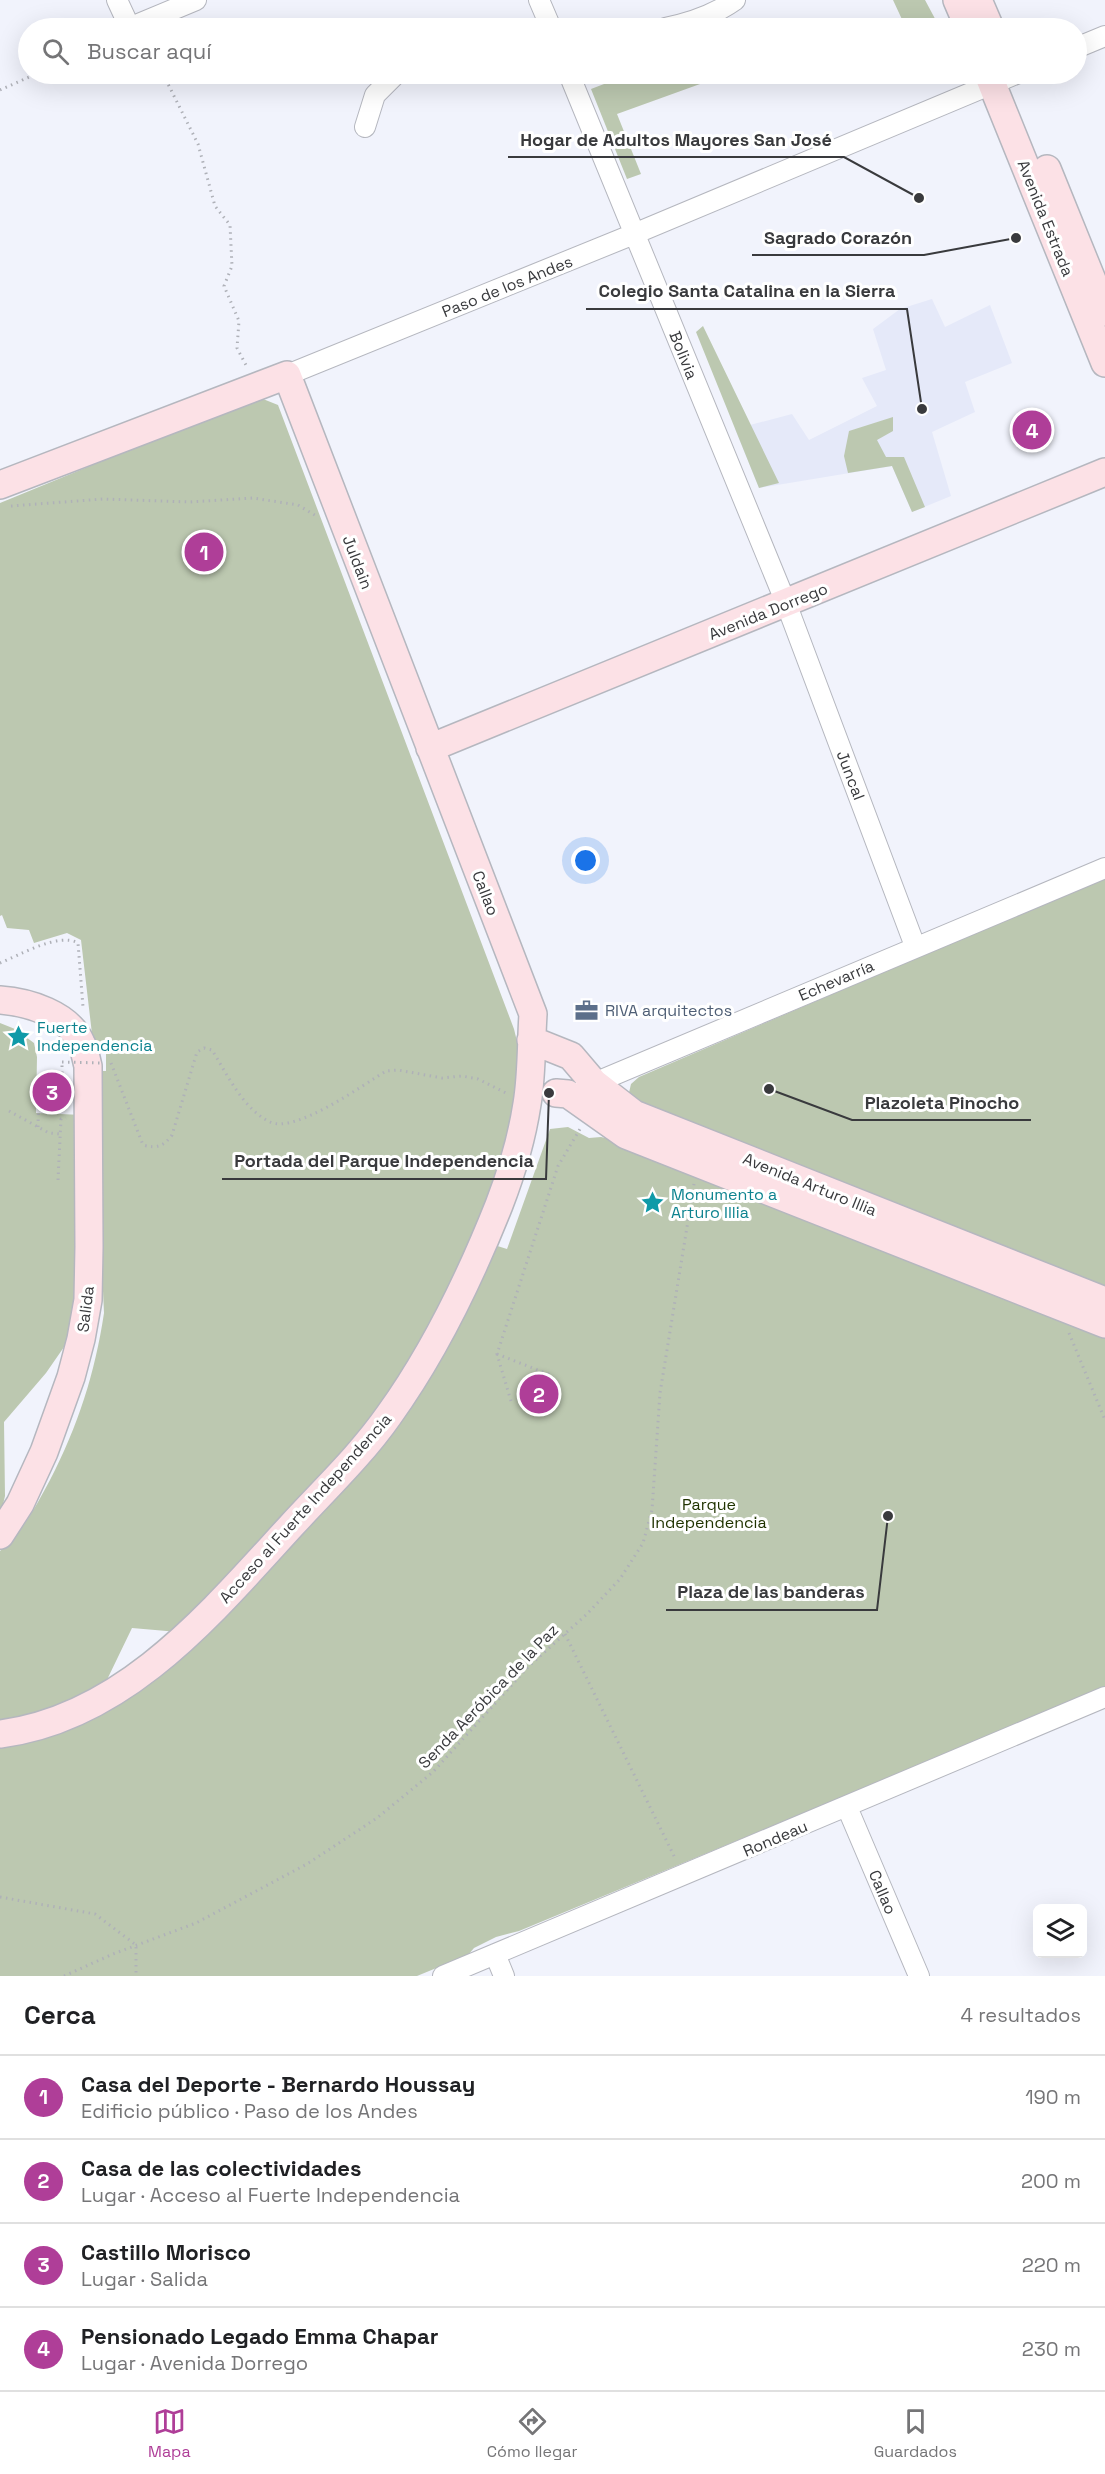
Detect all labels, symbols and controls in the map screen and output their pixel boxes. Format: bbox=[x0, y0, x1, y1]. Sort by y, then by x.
search box bbox=[18, 18, 1087, 84]
icon: search bbox=[39, 35, 72, 68]
text: Buscar aquí bbox=[87, 37, 212, 65]
callout: Hogar de Adultos Mayores San José bbox=[508, 121, 844, 157]
text: Hogar de Adultos Mayores San José bbox=[520, 128, 832, 151]
street label: Avenida Estrada bbox=[1013, 157, 1078, 280]
callout: Sagrado Corazón bbox=[752, 219, 924, 255]
text: Sagrado Corazón bbox=[764, 226, 912, 249]
street label: Paso de los Andes bbox=[439, 251, 576, 322]
callout: Colegio Santa Catalina en la Sierra bbox=[586, 273, 907, 309]
text: Colegio Santa Catalina en la Sierra bbox=[599, 279, 896, 302]
street label: Bolivia bbox=[664, 328, 703, 382]
pin: 4 bbox=[1012, 408, 1052, 452]
pin: 1 bbox=[184, 530, 224, 574]
street label: Juldain bbox=[338, 532, 377, 592]
street label: Avenida Dorrego bbox=[705, 578, 831, 645]
street label: Juncal bbox=[832, 747, 870, 803]
your location bbox=[571, 846, 600, 875]
street label: Callao bbox=[467, 868, 504, 919]
street label: Echevarría bbox=[795, 955, 877, 1006]
office icon: RIVA arquitectos bbox=[574, 997, 600, 1023]
place label: RIVA arquitectos bbox=[605, 1000, 732, 1021]
place label: Fuerte Independencia bbox=[37, 1017, 152, 1056]
place icon: Fuerte Independencia bbox=[6, 1023, 32, 1049]
pin: 3 bbox=[32, 1070, 72, 1114]
callout: Plazoleta Pinocho bbox=[852, 1084, 1031, 1120]
text: Plazoleta Pinocho bbox=[865, 1091, 1019, 1114]
callout: Portada del Parque Independencia bbox=[222, 1143, 546, 1179]
street label: Avenida Arturo Illia bbox=[740, 1148, 880, 1221]
text: Portada del Parque Independencia bbox=[234, 1149, 534, 1172]
place label: Monumento a Arturo Illia bbox=[671, 1184, 777, 1223]
place icon: Monumento a Arturo Illia bbox=[640, 1190, 666, 1216]
street label: Salida bbox=[72, 1285, 99, 1333]
pin: 2 bbox=[520, 1372, 558, 1416]
street label: Acceso al Fuerte Independencia bbox=[214, 1409, 396, 1608]
park label: Parque Independencia bbox=[651, 1494, 767, 1533]
callout: Plaza de las banderas bbox=[666, 1574, 877, 1610]
text: Plaza de las banderas bbox=[677, 1580, 865, 1603]
street label: Senda Aeróbica de la Paz bbox=[414, 1620, 563, 1773]
street label: Rondeau bbox=[740, 1815, 811, 1861]
street label: Callao bbox=[864, 1867, 901, 1918]
map controls bbox=[1033, 1904, 1087, 1958]
button: layers bbox=[1033, 1904, 1087, 1958]
text: Cerca bbox=[24, 1998, 96, 2032]
text: 4 resultados bbox=[961, 2002, 1081, 2028]
text: Casa del Deporte - Bernardo Houssay bbox=[81, 2070, 475, 2098]
text: 1 bbox=[39, 2084, 48, 2110]
text: 190 m bbox=[1025, 2084, 1081, 2110]
text: Edificio público · Paso de los Andes bbox=[81, 2098, 418, 2124]
text: Casa de las colectividades bbox=[81, 2154, 361, 2182]
text: 2 bbox=[38, 2168, 49, 2194]
text: 200 m bbox=[1021, 2168, 1081, 2194]
text: Lugar · Acceso al Fuerte Independencia bbox=[81, 2182, 460, 2208]
text: Castillo Morisco bbox=[81, 2238, 251, 2266]
text: 3 bbox=[37, 2252, 50, 2278]
text: 220 m bbox=[1022, 2252, 1081, 2278]
text: Lugar · Salida bbox=[81, 2266, 208, 2292]
text: Pensionado Legado Emma Chapar bbox=[81, 2322, 438, 2350]
text: 4 bbox=[37, 2336, 50, 2362]
text: 230 m bbox=[1022, 2336, 1081, 2362]
text: Lugar · Avenida Dorrego bbox=[81, 2350, 308, 2376]
tab: Mapa bbox=[148, 2405, 191, 2462]
tab: Cómo llegar bbox=[487, 2405, 578, 2462]
tab: Guardados bbox=[874, 2405, 957, 2462]

